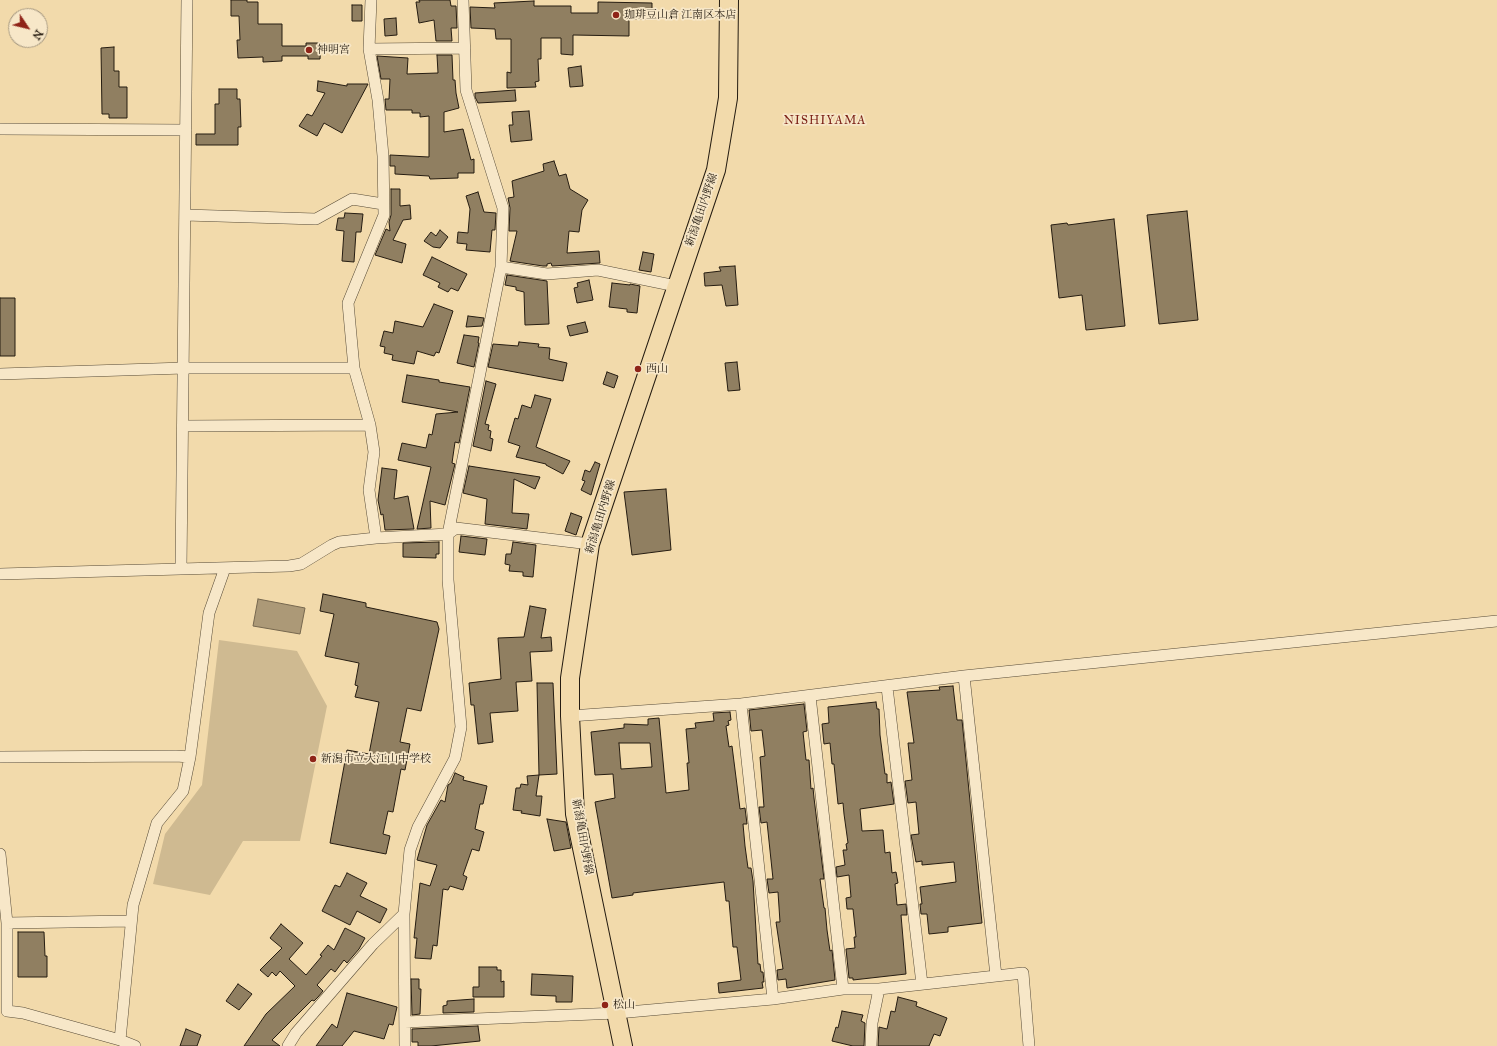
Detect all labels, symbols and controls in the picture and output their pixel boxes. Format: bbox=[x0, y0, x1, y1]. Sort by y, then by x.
north arrow bbox=[8, 8, 48, 48]
place label: 珈琲豆山倉 江南区本店 bbox=[624, 8, 736, 22]
marker: 珈琲豆山倉 江南区本店 bbox=[611, 10, 621, 20]
text: N bbox=[29, 27, 45, 42]
place label: 神明宮 bbox=[317, 43, 350, 57]
marker: 神明宮 bbox=[304, 45, 314, 55]
district label: NISHIYAMA bbox=[784, 114, 866, 128]
street label: 新潟亀田内野線 bbox=[683, 171, 721, 249]
place label: 西山 bbox=[646, 362, 668, 376]
marker: 西山 bbox=[633, 364, 643, 374]
street label: 新潟亀田内野線 bbox=[583, 478, 619, 556]
place label: 新潟市立大江山中学校 bbox=[321, 752, 431, 766]
marker: 新潟市立大江山中学校 bbox=[308, 754, 318, 764]
street label: 新潟亀田内野線 bbox=[569, 798, 595, 876]
place label: 松山 bbox=[613, 998, 635, 1012]
marker: 松山 bbox=[600, 1000, 610, 1010]

